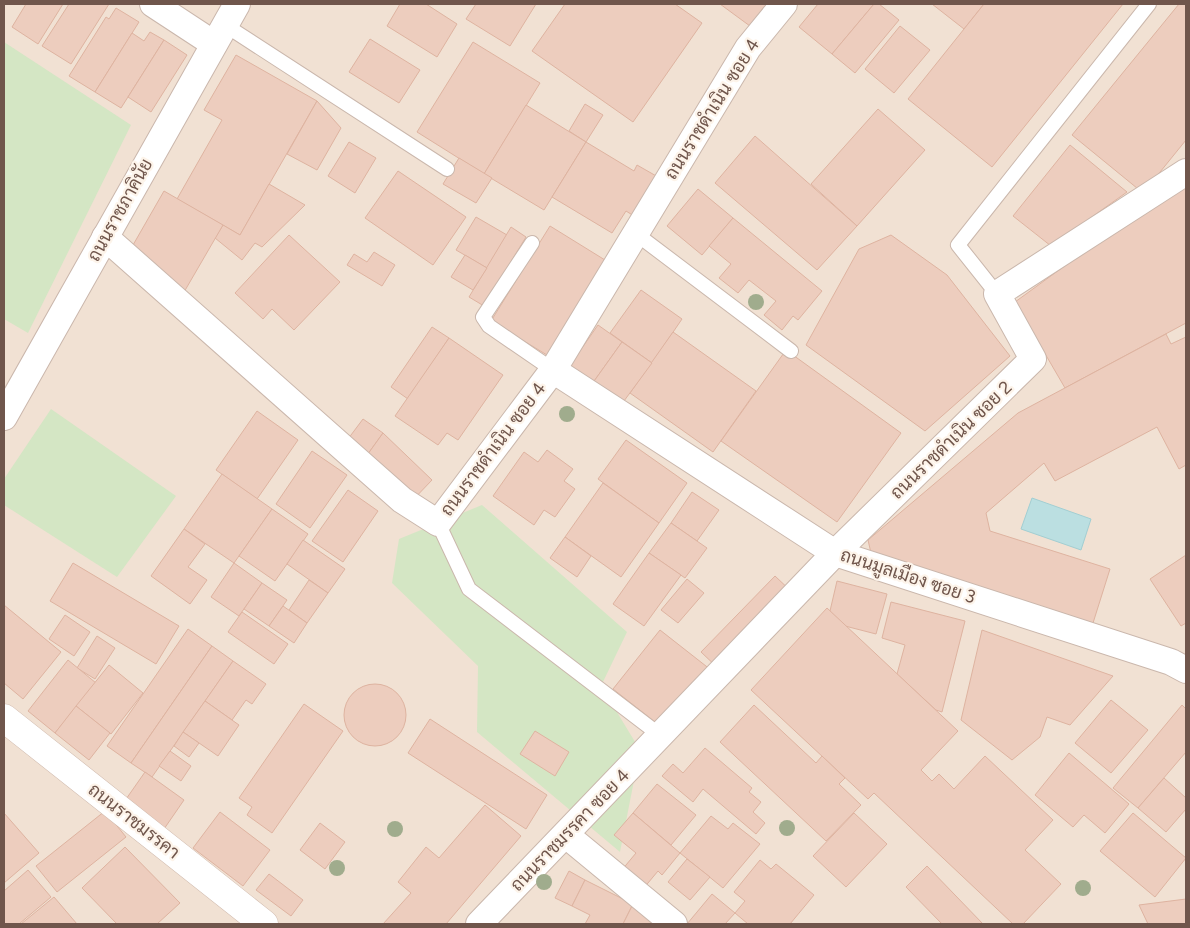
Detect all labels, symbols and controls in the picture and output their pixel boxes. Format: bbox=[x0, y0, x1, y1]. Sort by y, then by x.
street label: ถนนราชดำเนิน ซอย 4 bbox=[660, 35, 764, 183]
street label: ถนนราชภาคินัย bbox=[83, 155, 157, 265]
street label: ถนนราชดำเนิน ซอย 2 bbox=[886, 376, 1016, 504]
street label: ถนนราชดำเนิน ซอย 4 bbox=[436, 378, 550, 520]
street label: ถนนมูลเมือง ซอย 3 bbox=[837, 543, 979, 610]
street label: ถนนราชมรรคา ซอย 4 bbox=[506, 764, 634, 896]
street label: ถนนราชมรรคา bbox=[84, 779, 184, 863]

